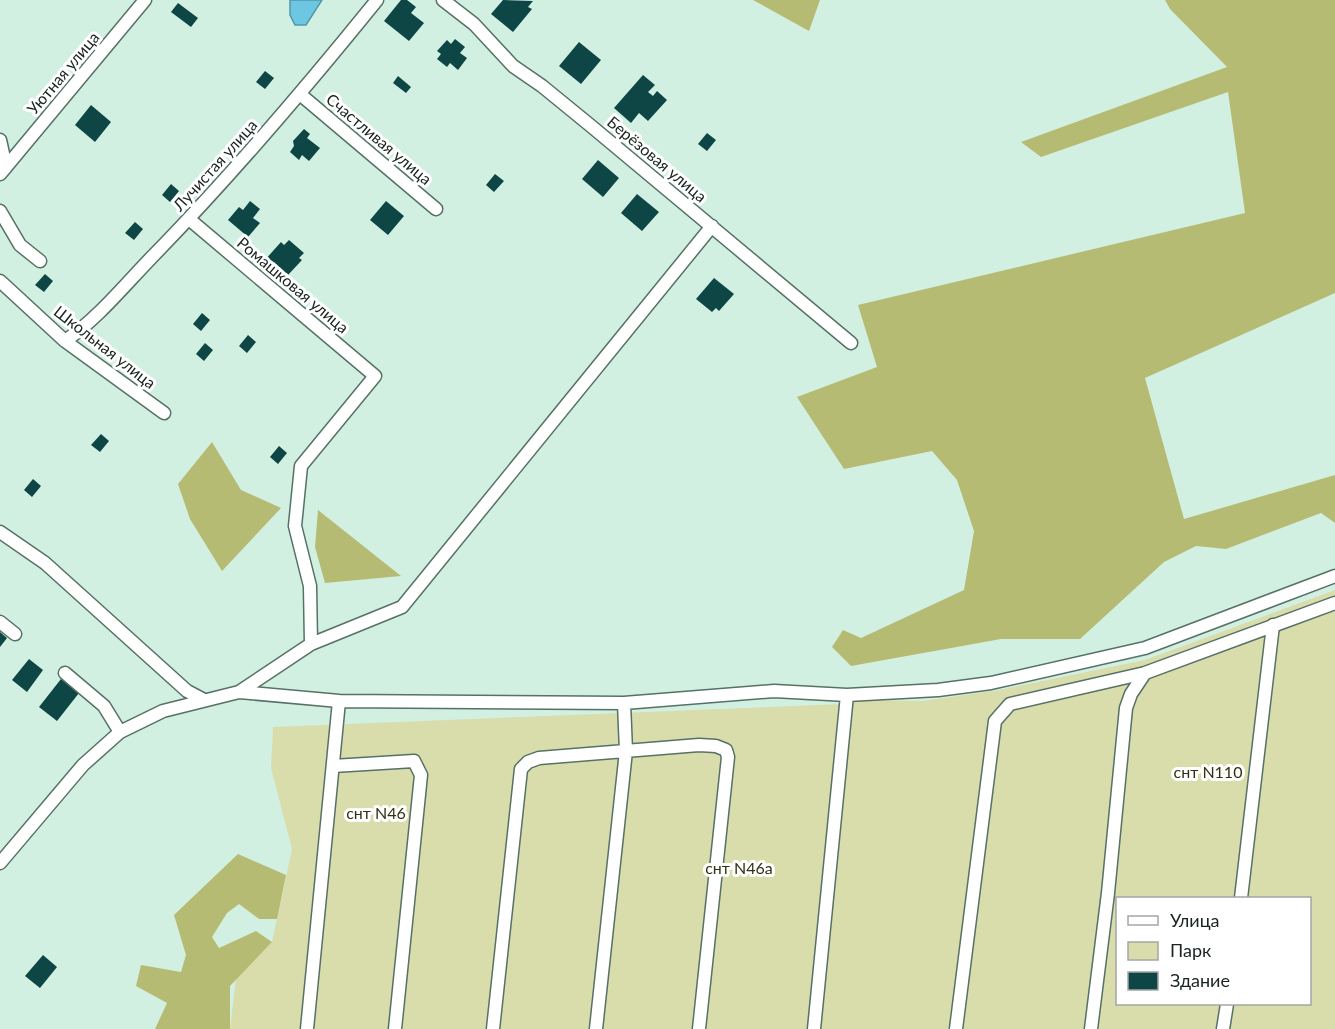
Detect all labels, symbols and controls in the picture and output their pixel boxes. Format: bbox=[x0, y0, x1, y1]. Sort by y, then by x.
street label: Уютная улица bbox=[23, 28, 103, 118]
street label: Счастливая улица bbox=[323, 89, 436, 188]
street label: Берёзовая улица bbox=[604, 112, 711, 206]
street label: Лучистая улица bbox=[168, 115, 261, 215]
street label: Ромашковая улица bbox=[234, 233, 353, 337]
street label: Школьная улица bbox=[51, 301, 160, 392]
park label: снт N110 bbox=[1174, 762, 1242, 781]
park label: снт N46 bbox=[346, 803, 406, 822]
park label: снт N46а bbox=[705, 858, 773, 877]
legend bbox=[1116, 897, 1311, 1005]
text: Улица bbox=[1170, 909, 1220, 931]
text: Парк bbox=[1170, 939, 1212, 961]
text: Здание bbox=[1170, 969, 1230, 991]

